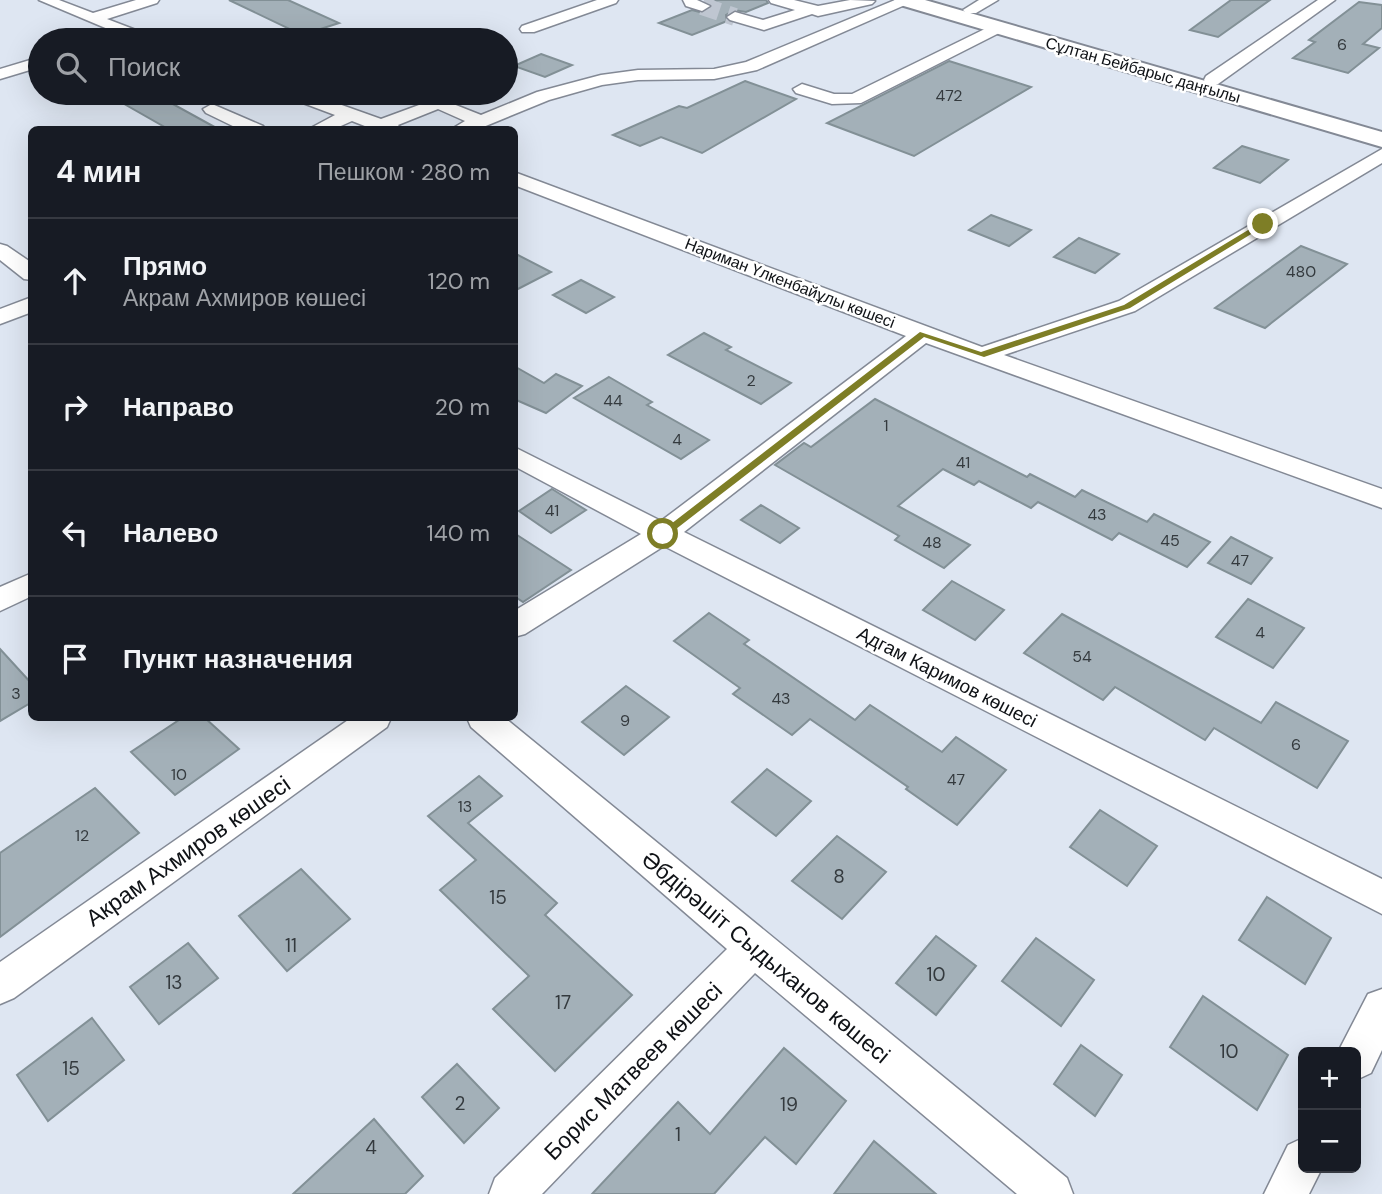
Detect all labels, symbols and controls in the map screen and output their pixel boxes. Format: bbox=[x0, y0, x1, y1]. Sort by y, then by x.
search box bbox=[28, 28, 518, 105]
street label: Сұлтан Бейбарыс даңғылы bbox=[1043, 32, 1243, 108]
house number: 6 bbox=[1337, 34, 1347, 55]
icon: search bbox=[52, 48, 90, 86]
text: Поиск bbox=[108, 50, 180, 84]
house number: 472 bbox=[935, 85, 963, 106]
text: 4 мин bbox=[56, 152, 141, 191]
text: Пешком · 280 m bbox=[317, 157, 490, 187]
route end bbox=[1247, 208, 1278, 239]
street label: Нариман Үлкенбайұлы көшесі bbox=[682, 233, 898, 333]
text: Прямо bbox=[123, 249, 207, 283]
house number: 480 bbox=[1286, 261, 1316, 282]
icon: ahead bbox=[56, 262, 94, 300]
text: 120 m bbox=[427, 266, 490, 296]
text: Акрам Ахмиров көшесі bbox=[123, 283, 366, 313]
house number: 2 bbox=[746, 370, 756, 391]
icon: right bbox=[56, 388, 94, 426]
text: Направо bbox=[123, 390, 234, 424]
house number: 44 bbox=[603, 390, 623, 411]
text: 20 m bbox=[435, 392, 490, 422]
house number: 1 bbox=[884, 415, 889, 436]
house number: 4 bbox=[672, 429, 682, 450]
house number: 41 bbox=[956, 452, 970, 473]
house number: 41 bbox=[545, 500, 559, 521]
house number: 43 bbox=[1087, 504, 1107, 525]
icon: left bbox=[56, 514, 94, 552]
text: Налево bbox=[123, 516, 218, 550]
text: 140 m bbox=[427, 518, 490, 548]
route start bbox=[647, 518, 678, 549]
house number: 45 bbox=[1160, 530, 1180, 551]
house number: 48 bbox=[922, 532, 942, 553]
house number: 47 bbox=[1231, 550, 1249, 571]
street label: Адгам Каримов көшесі bbox=[853, 621, 1041, 733]
house number: 4 bbox=[1255, 622, 1265, 643]
icon: arrive bbox=[56, 640, 94, 678]
text: Пункт назначения bbox=[123, 642, 353, 676]
house number: 54 bbox=[1072, 646, 1092, 667]
house number: 3 bbox=[11, 683, 21, 704]
house number: 43 bbox=[771, 688, 791, 709]
house number: 9 bbox=[620, 710, 630, 731]
house number: 6 bbox=[1291, 734, 1301, 755]
house number: 10 bbox=[171, 764, 187, 785]
street label: Акрам Ахмиров көшесі bbox=[80, 769, 296, 933]
house number: 47 bbox=[947, 769, 965, 790]
house number: 13 bbox=[458, 796, 472, 817]
house number: 12 bbox=[75, 825, 89, 846]
street label: Әбдірәшіт Сыдыханов көшесі bbox=[636, 844, 896, 1070]
house number: 8 bbox=[833, 864, 845, 889]
house number: 15 bbox=[489, 885, 507, 910]
house number: 11 bbox=[285, 933, 297, 958]
house number: 10 bbox=[927, 962, 945, 987]
house number: 13 bbox=[165, 970, 183, 995]
street label: Борис Матвеев көшесі bbox=[538, 976, 728, 1166]
house number: 17 bbox=[555, 990, 571, 1015]
house number: 10 bbox=[1220, 1039, 1238, 1064]
map controls bbox=[1298, 1047, 1361, 1173]
button: + bbox=[1298, 1047, 1361, 1110]
house number: 15 bbox=[62, 1056, 80, 1081]
house number: 2 bbox=[455, 1091, 466, 1116]
house number: 19 bbox=[780, 1092, 798, 1117]
button: − bbox=[1298, 1110, 1361, 1173]
house number: 1 bbox=[675, 1122, 681, 1147]
house number: 4 bbox=[365, 1135, 377, 1160]

